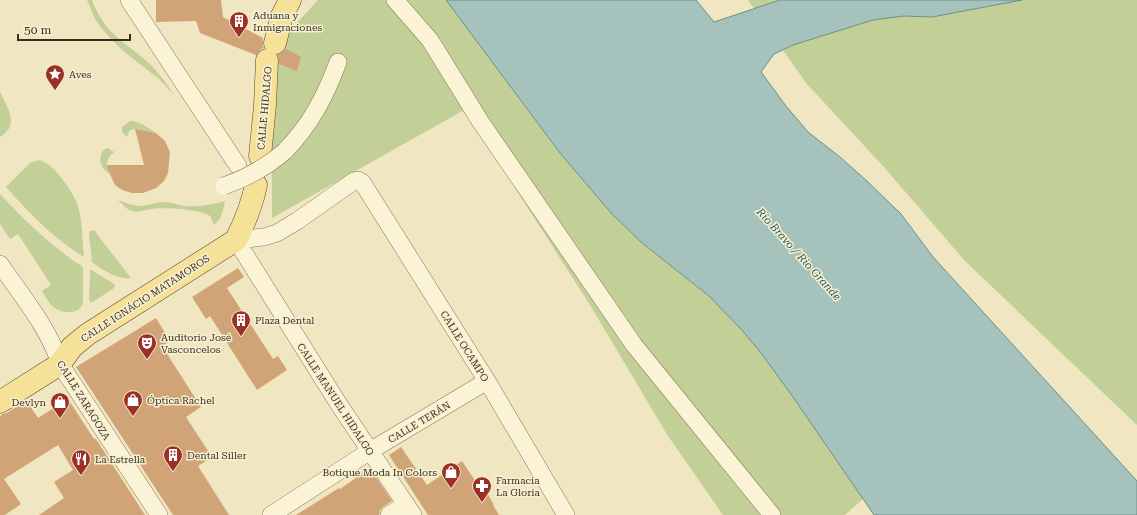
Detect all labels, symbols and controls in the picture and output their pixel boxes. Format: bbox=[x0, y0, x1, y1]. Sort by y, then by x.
building icon: Aduana y Inmigraciones bbox=[228, 10, 250, 38]
place label: Aduana y Inmigraciones bbox=[253, 10, 322, 33]
scale bar bbox=[18, 16, 130, 42]
text: 50 m bbox=[24, 23, 51, 37]
place icon: Aves bbox=[44, 63, 66, 91]
street label: CALLE HIDALGO bbox=[255, 66, 274, 150]
place label: Aves bbox=[69, 69, 92, 80]
water label: Río Bravo / Rio Grande bbox=[753, 205, 844, 303]
street label: CALLE IGNÁCIO MATAMOROS bbox=[79, 253, 212, 344]
building icon: Plaza Dental bbox=[230, 309, 252, 337]
street label: CALLE OCAMPO bbox=[438, 309, 491, 384]
place label: Plaza Dental bbox=[255, 315, 314, 326]
theatre icon: Auditorio José Vasconcelos bbox=[136, 332, 158, 360]
place label: Auditorio José Vasconcelos bbox=[161, 332, 232, 355]
street label: CALLE MANUEL HIDALGO bbox=[295, 341, 376, 458]
street label: CALLE ZARAGOZA bbox=[55, 359, 112, 442]
shop icon: Óptica Rachel bbox=[122, 389, 144, 417]
shop icon: Devlyn bbox=[49, 391, 71, 419]
place label: Óptica Rachel bbox=[147, 395, 215, 406]
place label: Devlyn bbox=[12, 397, 47, 408]
street label: CALLE TERÁN bbox=[386, 400, 452, 445]
building icon: Dental Siller bbox=[162, 444, 184, 472]
restaurant icon: La Estrella bbox=[70, 448, 92, 476]
place label: Dental Siller bbox=[187, 450, 247, 461]
place label: La Estrella bbox=[95, 454, 146, 465]
shop icon: Botique Moda In Colors bbox=[440, 461, 462, 489]
place label: Botique Moda In Colors bbox=[322, 467, 437, 478]
pharmacy icon: Farmacia La Gloria bbox=[471, 475, 493, 503]
place label: Farmacia La Gloria bbox=[496, 475, 541, 498]

